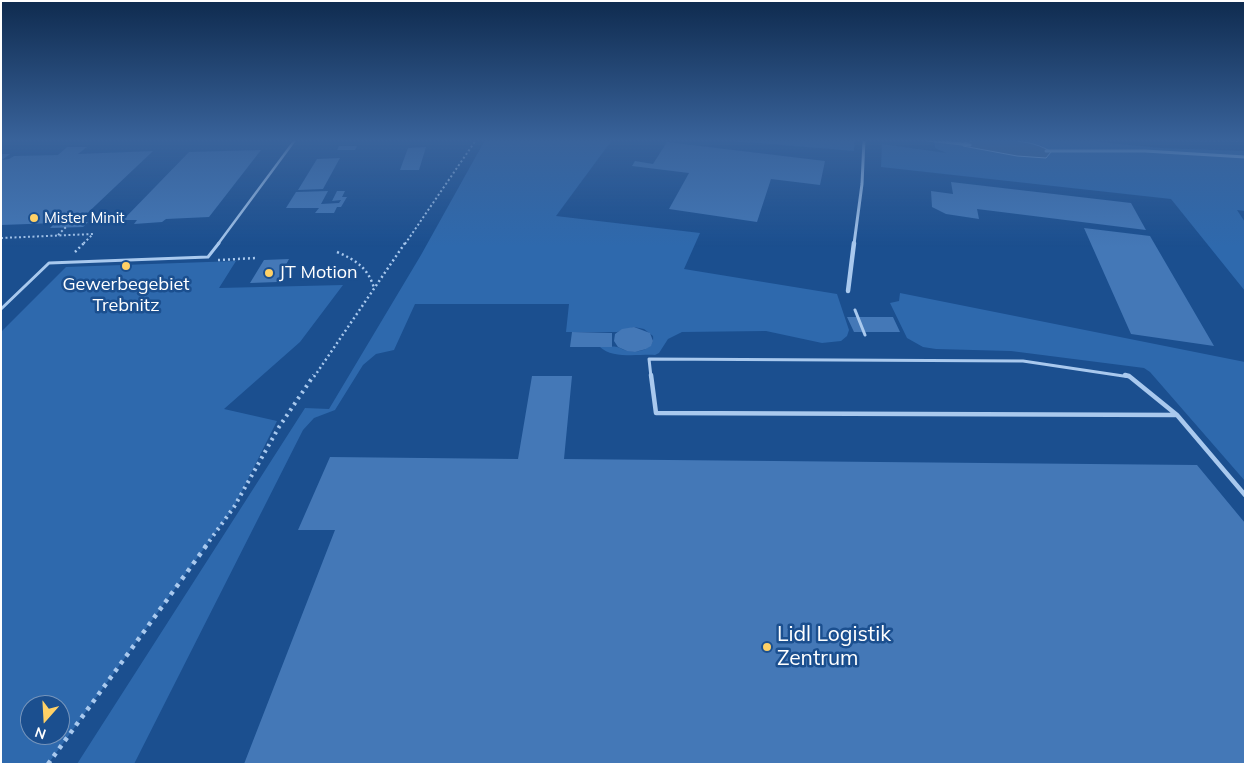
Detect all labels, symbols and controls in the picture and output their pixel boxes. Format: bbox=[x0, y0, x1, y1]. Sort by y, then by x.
place label: Mister Minit bbox=[44, 209, 125, 227]
marker: Mister Minit bbox=[28, 212, 40, 224]
marker: Gewerbegebiet Trebnitz bbox=[120, 260, 132, 272]
place label: JT Motion bbox=[279, 262, 358, 284]
marker: JT Motion bbox=[263, 267, 275, 279]
place label: Gewerbegebiet Trebnitz bbox=[62, 274, 190, 316]
place label: Lidl Logistik Zentrum bbox=[777, 622, 891, 672]
marker: Lidl Logistik Zentrum bbox=[761, 641, 773, 653]
north arrow bbox=[20, 695, 70, 745]
text: N bbox=[33, 723, 48, 743]

